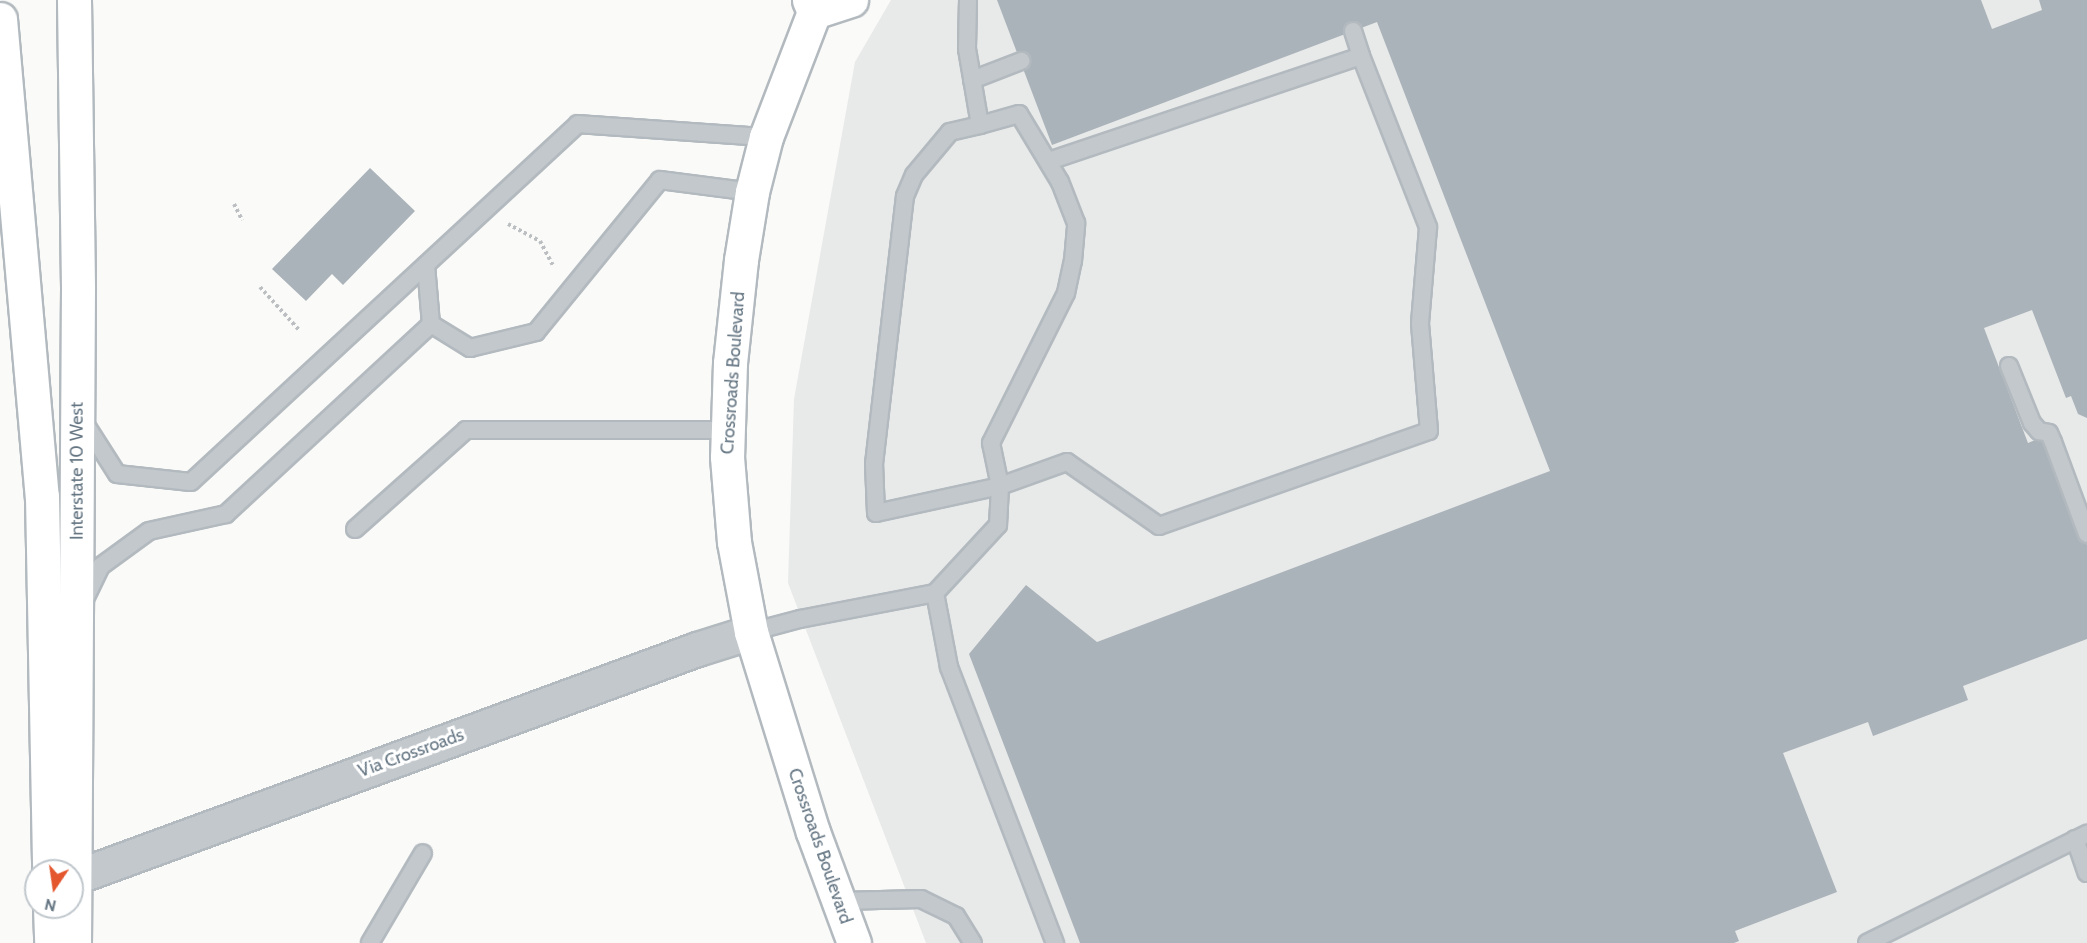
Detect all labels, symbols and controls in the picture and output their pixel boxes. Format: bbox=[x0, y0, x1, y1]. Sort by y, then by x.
street label: Crossroads Boulevard bbox=[717, 291, 749, 455]
street label: Interstate 10 West bbox=[66, 402, 88, 540]
street label: Via Crossroads bbox=[355, 724, 467, 782]
street label: Crossroads Boulevard bbox=[783, 765, 857, 927]
north arrow bbox=[24, 859, 84, 919]
text: N bbox=[43, 895, 58, 916]

